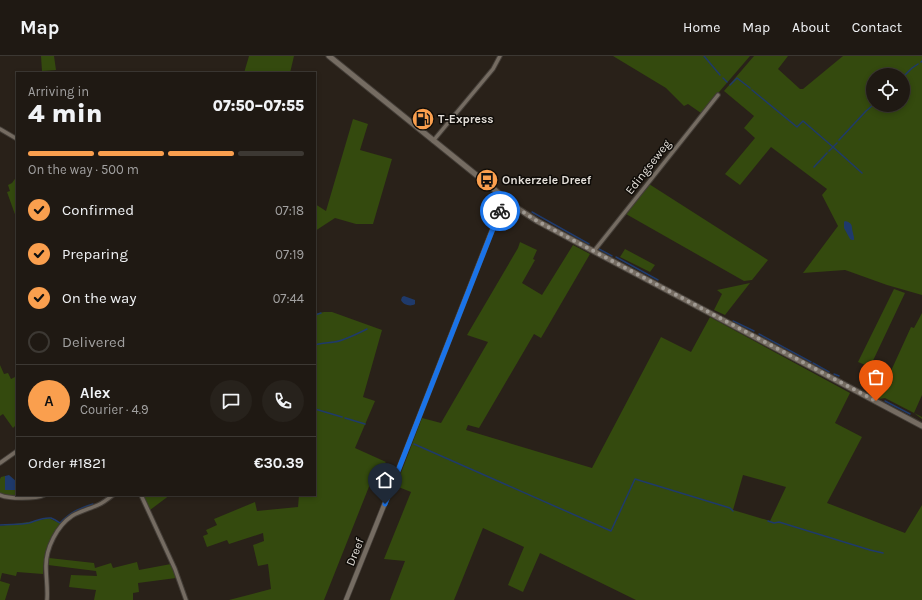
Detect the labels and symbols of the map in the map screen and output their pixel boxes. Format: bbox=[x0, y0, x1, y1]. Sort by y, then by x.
fuel station icon: T-Express bbox=[410, 106, 436, 132]
place label: T-Express bbox=[438, 112, 494, 126]
street label: Edingseweg bbox=[622, 137, 674, 197]
bus stop icon: Onkerzele Dreef bbox=[474, 167, 500, 193]
place label: Onkerzele Dreef bbox=[502, 173, 592, 187]
courier bbox=[480, 191, 520, 231]
pin bbox=[859, 360, 893, 401]
pin bbox=[368, 463, 402, 504]
street label: Dreef bbox=[343, 535, 367, 568]

